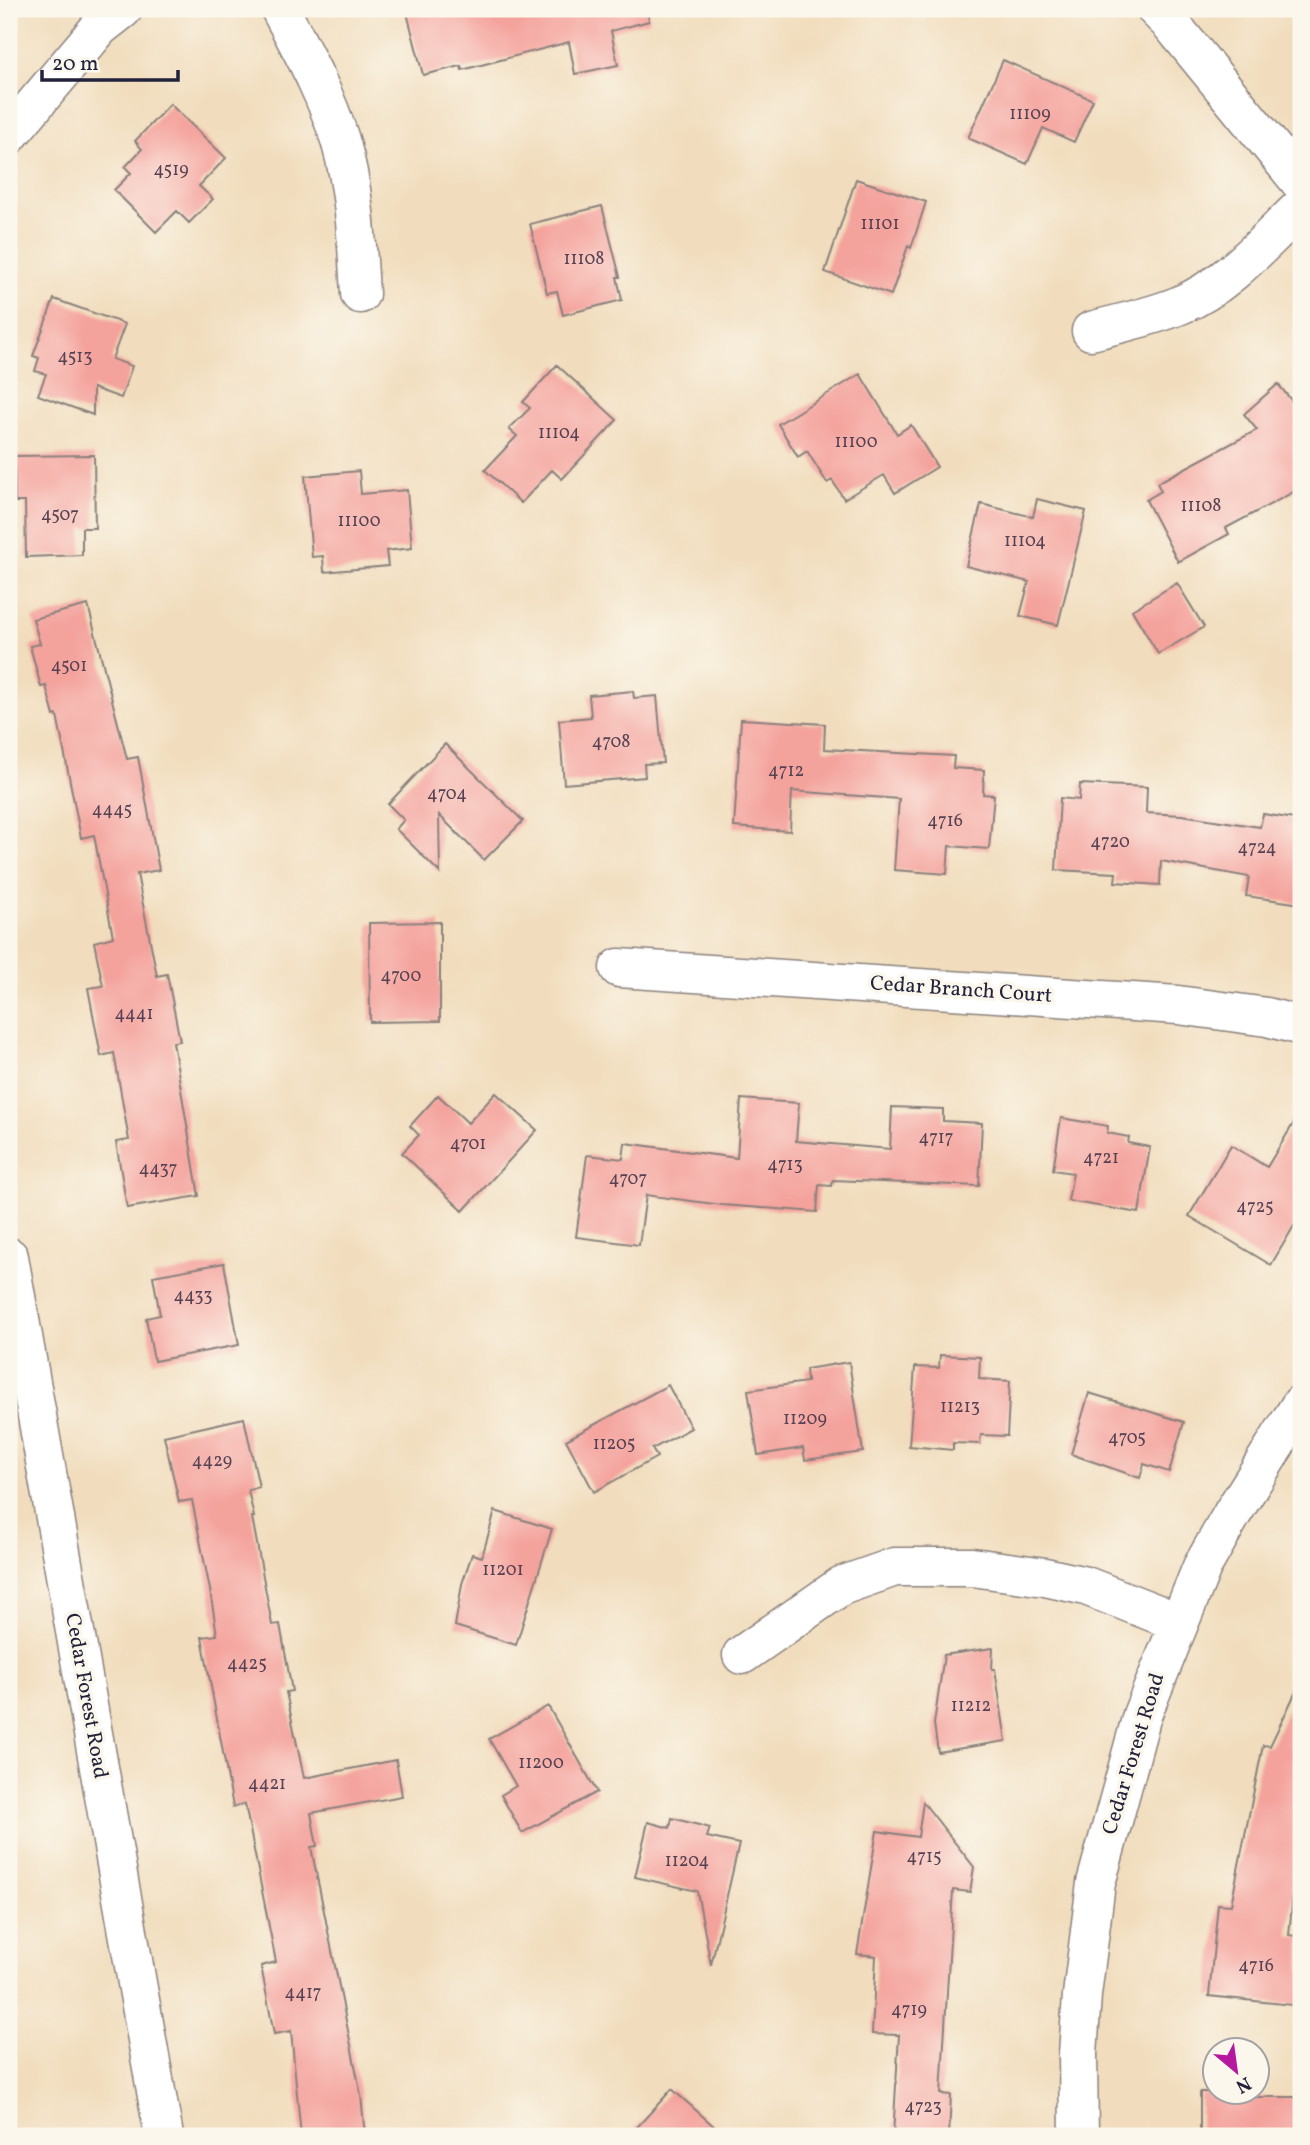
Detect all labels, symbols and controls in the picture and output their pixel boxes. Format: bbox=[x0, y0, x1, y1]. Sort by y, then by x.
scale bar bbox=[42, 38, 178, 82]
text: 20 m bbox=[52, 50, 98, 79]
house number: 11109 bbox=[1009, 102, 1051, 127]
house number: 4519 bbox=[153, 158, 189, 183]
house number: 11101 bbox=[861, 212, 899, 237]
house number: 11108 bbox=[564, 247, 604, 272]
house number: 4513 bbox=[57, 345, 93, 370]
house number: 11104 bbox=[538, 421, 580, 446]
house number: 11100 bbox=[835, 430, 878, 455]
house number: 11108 bbox=[1181, 494, 1221, 519]
house number: 4507 bbox=[41, 503, 79, 528]
house number: 11100 bbox=[338, 509, 381, 534]
house number: 11104 bbox=[1004, 529, 1046, 554]
house number: 4501 bbox=[51, 654, 87, 679]
house number: 4708 bbox=[592, 730, 630, 755]
house number: 4712 bbox=[768, 759, 804, 784]
house number: 4704 bbox=[427, 782, 467, 807]
house number: 4445 bbox=[92, 798, 132, 823]
house number: 4716 bbox=[927, 809, 963, 834]
house number: 4720 bbox=[1090, 830, 1130, 855]
house number: 4724 bbox=[1238, 836, 1277, 861]
house number: 4700 bbox=[381, 964, 422, 989]
street label: Cedar Branch Court bbox=[869, 969, 1053, 1011]
house number: 4441 bbox=[114, 1002, 154, 1027]
house number: 4717 bbox=[918, 1126, 954, 1151]
house number: 4701 bbox=[450, 1132, 486, 1157]
house number: 4721 bbox=[1083, 1146, 1119, 1171]
house number: 4713 bbox=[767, 1153, 803, 1178]
house number: 4437 bbox=[139, 1157, 177, 1182]
house number: 4707 bbox=[609, 1167, 647, 1192]
house number: 4725 bbox=[1236, 1195, 1274, 1220]
house number: 4433 bbox=[173, 1284, 213, 1309]
house number: 11213 bbox=[940, 1395, 980, 1420]
house number: 11209 bbox=[783, 1407, 827, 1432]
house number: 4705 bbox=[1108, 1426, 1146, 1451]
house number: 11205 bbox=[593, 1432, 635, 1457]
house number: 4429 bbox=[192, 1449, 232, 1474]
house number: 11201 bbox=[482, 1558, 524, 1583]
street label: Cedar Forest Road bbox=[57, 1611, 115, 1781]
house number: 4425 bbox=[227, 1652, 267, 1677]
street label: Cedar Forest Road bbox=[1096, 1670, 1172, 1838]
house number: 11212 bbox=[951, 1694, 991, 1719]
house number: 11200 bbox=[518, 1751, 564, 1776]
house number: 4421 bbox=[248, 1772, 286, 1797]
house number: 4715 bbox=[906, 1845, 942, 1870]
house number: 11204 bbox=[665, 1849, 709, 1874]
house number: 4716 bbox=[1238, 1954, 1274, 1979]
house number: 4417 bbox=[284, 1981, 322, 2006]
house number: 4719 bbox=[891, 1998, 927, 2023]
north arrow bbox=[1202, 2036, 1272, 2106]
text: N bbox=[1231, 2069, 1256, 2099]
house number: 4723 bbox=[904, 2095, 942, 2120]

